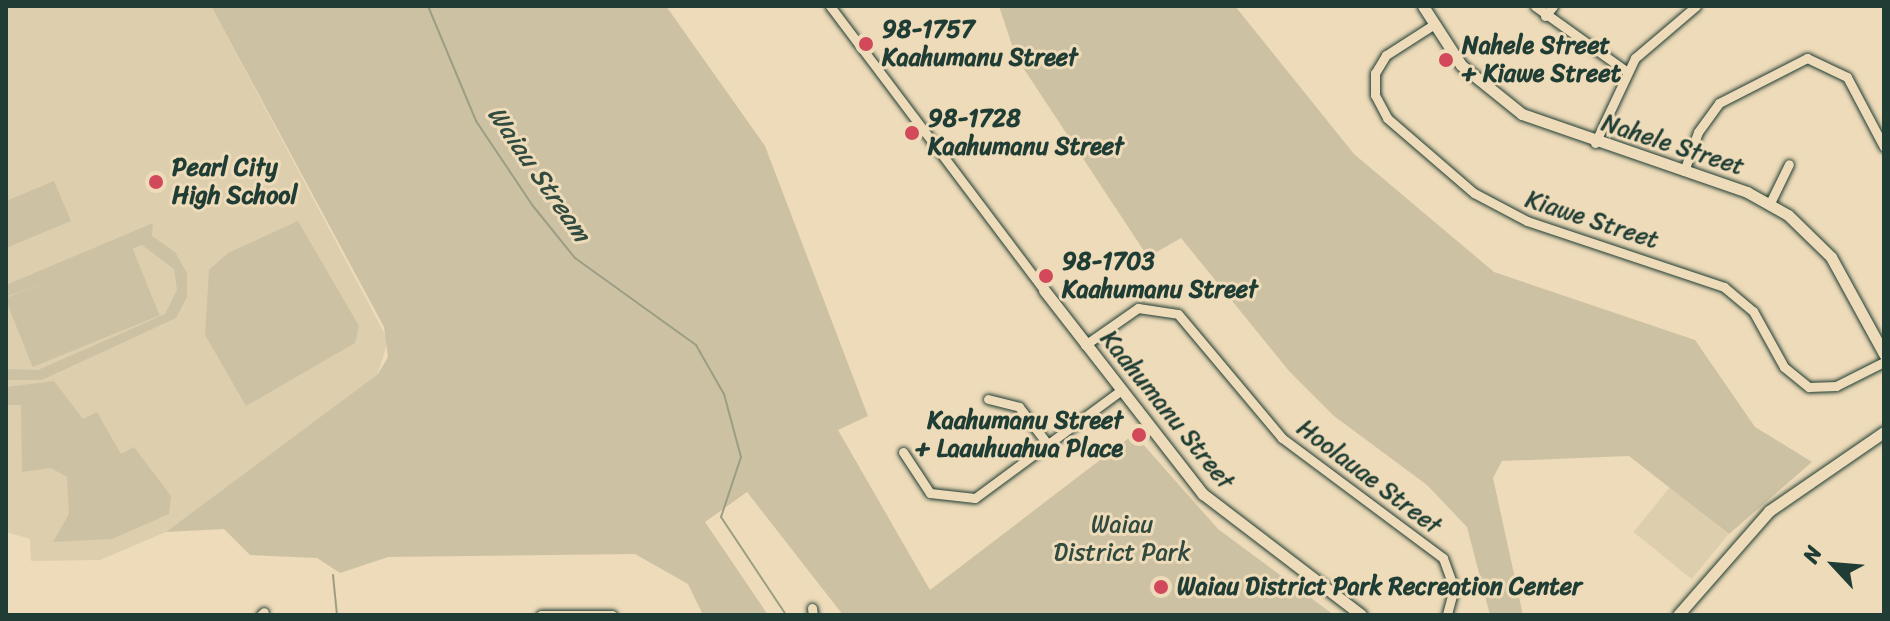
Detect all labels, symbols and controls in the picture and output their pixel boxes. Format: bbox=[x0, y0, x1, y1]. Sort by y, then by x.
place label: 98-1757 Kaahumanu Street bbox=[882, 16, 1078, 72]
place label: Nahele Street + Kiawe Street bbox=[1462, 32, 1620, 88]
marker: 98-1757 Kaahumanu Street bbox=[857, 35, 875, 53]
marker: Nahele Street + Kiawe Street bbox=[1437, 51, 1455, 69]
water label: Waiau Stream bbox=[481, 100, 597, 248]
place label: 98-1728 Kaahumanu Street bbox=[928, 105, 1124, 161]
street label: Nahele Street bbox=[1598, 108, 1748, 182]
marker: 98-1728 Kaahumanu Street bbox=[903, 124, 921, 142]
place label: Pearl City High School bbox=[172, 154, 297, 210]
marker: Pearl City High School bbox=[147, 173, 165, 191]
street label: Kiawe Street bbox=[1522, 185, 1662, 255]
place label: 98-1703 Kaahumanu Street bbox=[1062, 248, 1258, 304]
marker: 98-1703 Kaahumanu Street bbox=[1037, 267, 1055, 285]
street label: Kaahumanu Street bbox=[1094, 325, 1240, 495]
place label: Kaahumanu Street + Laauhuahua Place bbox=[915, 407, 1123, 463]
street label: Hoolauae Street bbox=[1291, 414, 1447, 540]
marker: Kaahumanu Street + Laauhuahua Place bbox=[1130, 426, 1148, 444]
park label: Waiau District Park bbox=[1054, 511, 1190, 567]
north arrow bbox=[1794, 525, 1874, 605]
text: N bbox=[1791, 539, 1833, 570]
place label: Waiau District Park Recreation Center bbox=[1177, 573, 1582, 601]
marker: Waiau District Park Recreation Center bbox=[1152, 578, 1170, 596]

